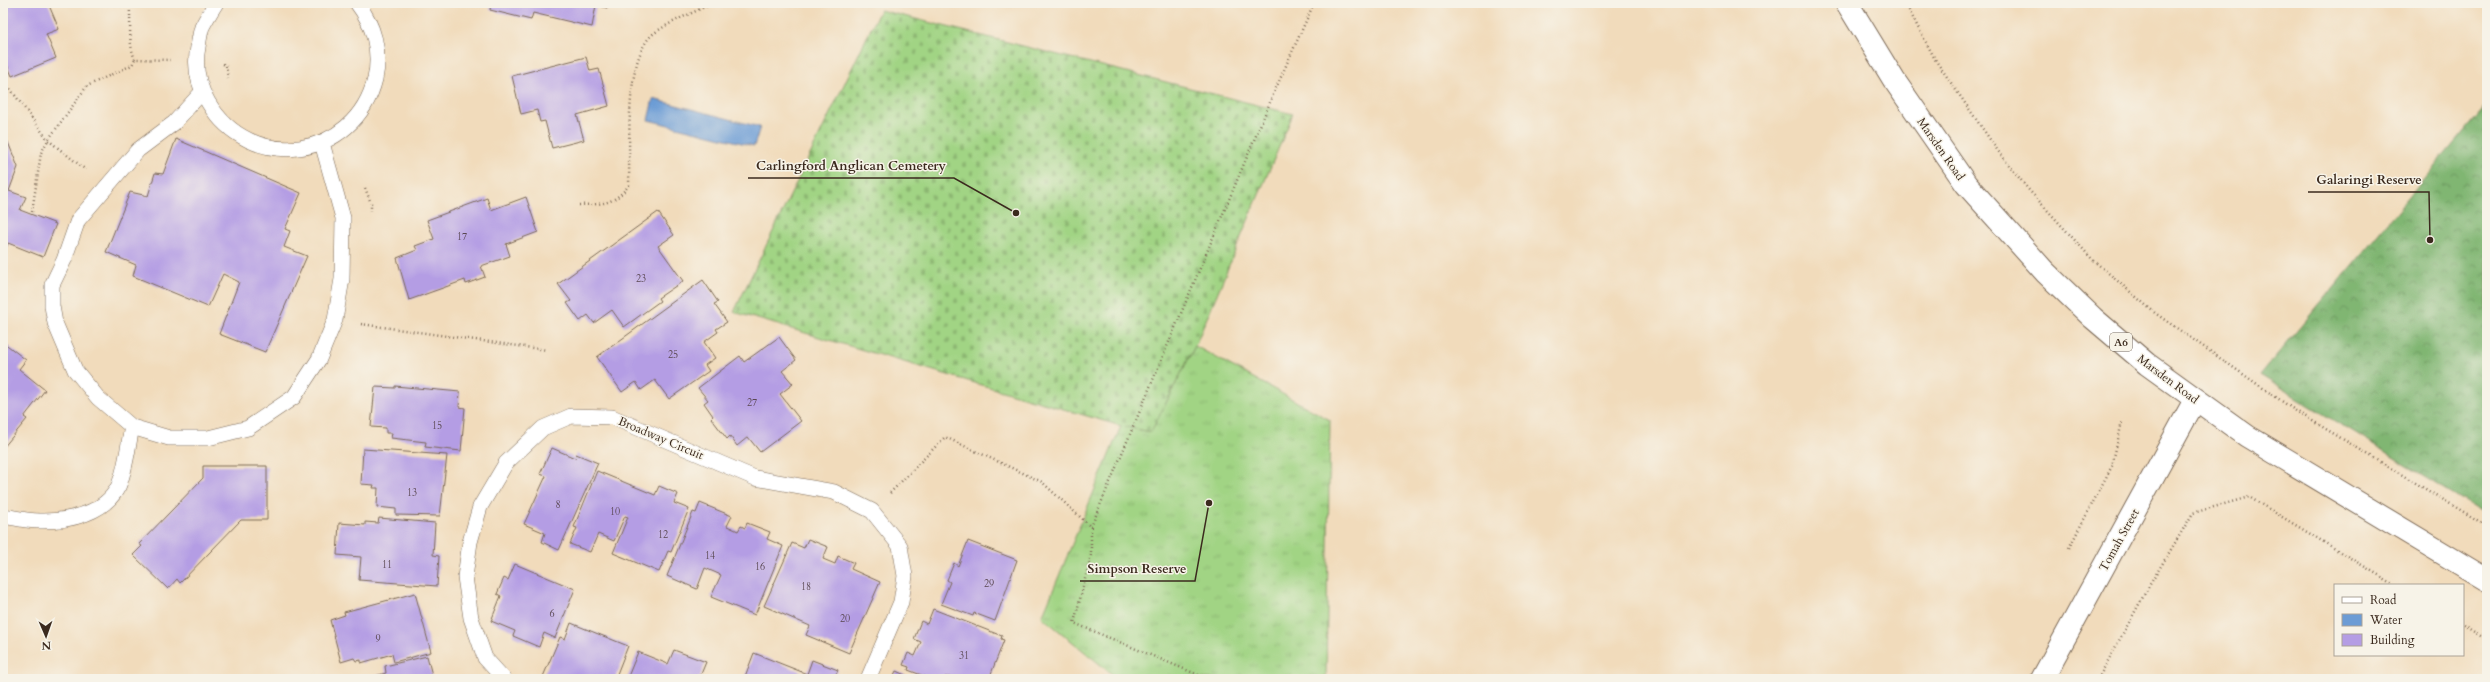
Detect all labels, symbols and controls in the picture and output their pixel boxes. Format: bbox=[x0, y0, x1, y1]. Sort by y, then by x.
street label: Marsden Road bbox=[1913, 114, 1969, 184]
callout: Carlingford Anglican Cemetery bbox=[748, 153, 954, 178]
text: Carlingford Anglican Cemetery bbox=[756, 157, 947, 175]
callout: Galaringi Reserve bbox=[2308, 167, 2429, 192]
text: Galaringi Reserve bbox=[2316, 171, 2422, 189]
house number: 17 bbox=[457, 230, 467, 244]
house number: 23 bbox=[636, 272, 646, 286]
road number: A6 bbox=[2110, 333, 2132, 351]
house number: 25 bbox=[668, 348, 678, 362]
street label: Marsden Road bbox=[2134, 351, 2203, 408]
house number: 27 bbox=[747, 396, 757, 410]
street label: Broadway Circuit bbox=[616, 413, 706, 463]
house number: 15 bbox=[432, 419, 442, 433]
house number: 13 bbox=[407, 486, 417, 500]
house number: 8 bbox=[555, 498, 561, 512]
house number: 10 bbox=[610, 505, 620, 519]
street label: Tomah Street bbox=[2095, 506, 2143, 574]
house number: 12 bbox=[658, 528, 668, 542]
house number: 14 bbox=[705, 549, 715, 563]
callout: Simpson Reserve bbox=[1080, 556, 1195, 581]
house number: 11 bbox=[382, 558, 392, 572]
house number: 16 bbox=[755, 560, 765, 574]
text: Simpson Reserve bbox=[1087, 560, 1187, 578]
house number: 29 bbox=[984, 577, 994, 591]
house number: 18 bbox=[801, 580, 811, 594]
legend bbox=[2334, 584, 2464, 656]
text: Road bbox=[2370, 592, 2397, 608]
house number: 6 bbox=[549, 607, 555, 621]
house number: 20 bbox=[840, 612, 850, 626]
text: Water bbox=[2369, 612, 2403, 628]
north arrow bbox=[26, 616, 66, 656]
house number: 9 bbox=[375, 632, 381, 646]
text: Building bbox=[2370, 632, 2415, 648]
text: N bbox=[41, 638, 51, 653]
house number: 31 bbox=[959, 649, 969, 663]

